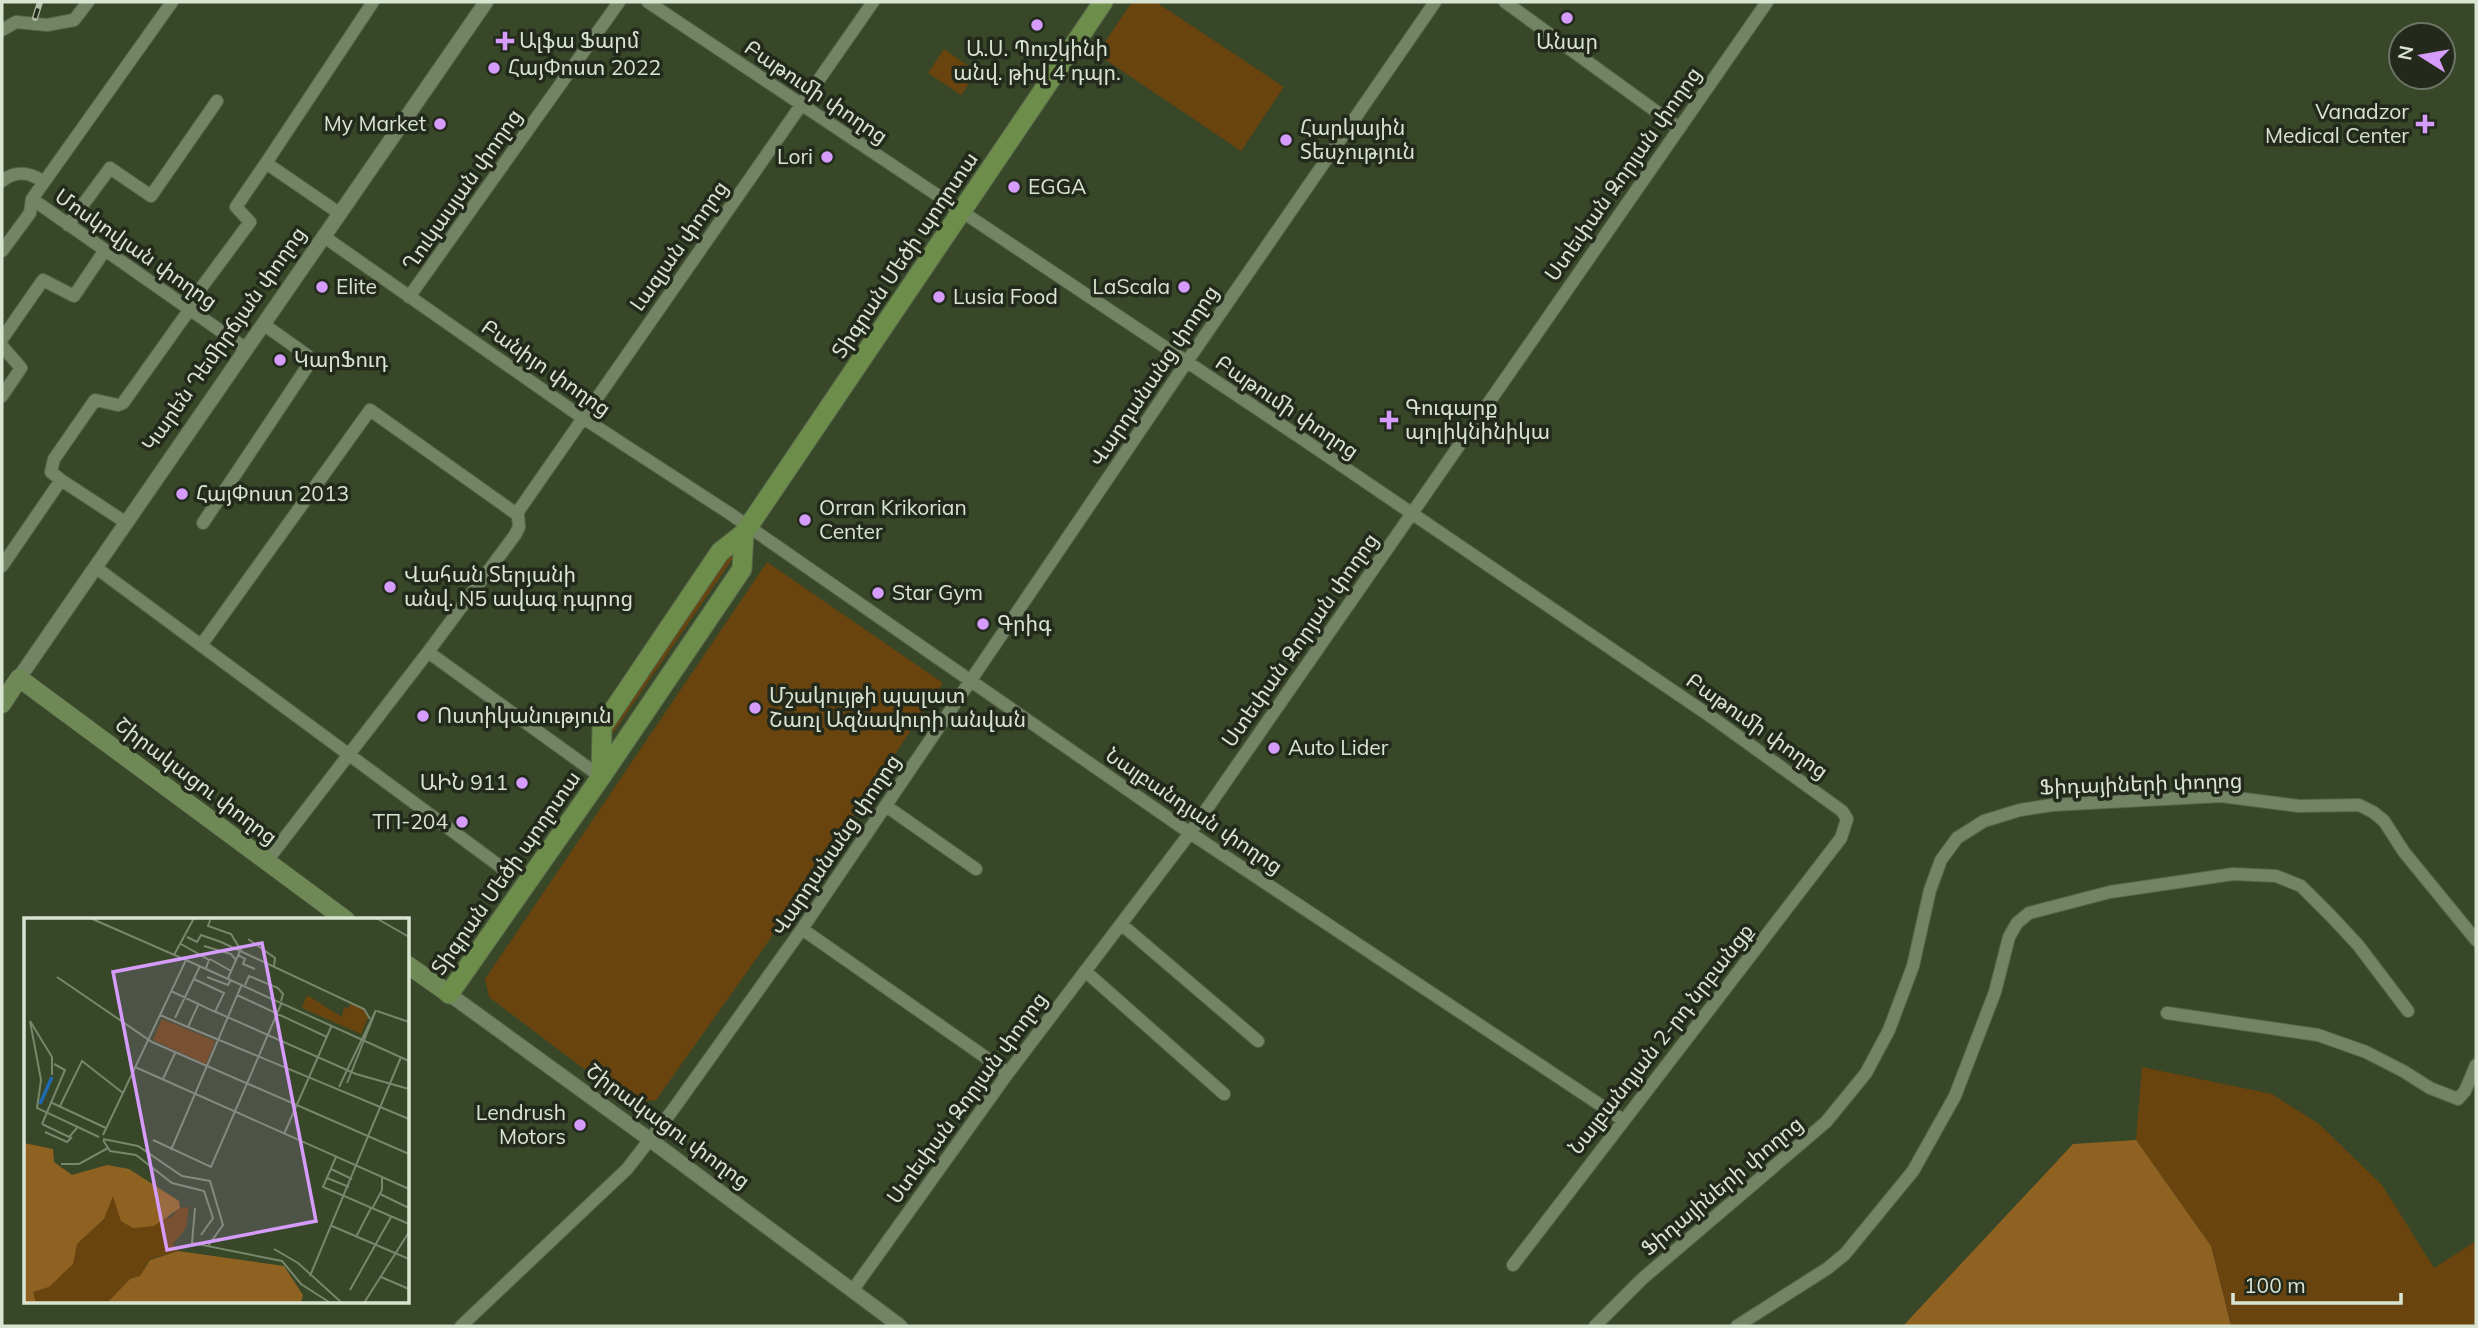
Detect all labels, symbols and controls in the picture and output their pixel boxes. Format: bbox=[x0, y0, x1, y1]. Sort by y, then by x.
marker: Անար bbox=[1559, 10, 1575, 26]
marker: Ա.Ս. Պուշկինի անվ. թիվ 4 դպր. bbox=[1029, 17, 1045, 33]
north arrow bbox=[2387, 21, 2457, 91]
place label: Ալֆա Ֆարմ bbox=[519, 27, 639, 53]
place label: Անար bbox=[1536, 28, 1598, 54]
marker: Ալֆա Ֆարմ bbox=[497, 33, 513, 49]
street label: Բաթումի փողոց bbox=[740, 34, 893, 149]
place label: Ա.Ս. Պուշկինի անվ. թիվ 4 դպր. bbox=[953, 35, 1121, 85]
text: N bbox=[2392, 43, 2418, 62]
place label: ՀայՓոստ 2022 bbox=[508, 54, 661, 80]
marker: ՀայՓոստ 2022 bbox=[486, 60, 502, 76]
street label: Ստեփան Զորյան փողոց bbox=[1538, 61, 1706, 286]
place label: Vanadzor Medical Center bbox=[2265, 98, 2409, 148]
street label: Ղուկասյան փողոց bbox=[396, 103, 527, 275]
place label: My Market bbox=[324, 110, 426, 136]
place label: Հարկային Տեսչություն bbox=[1300, 114, 1415, 164]
marker: Vanadzor Medical Center bbox=[2415, 114, 2435, 134]
marker: My Market bbox=[432, 116, 448, 132]
marker: Հարկային Տեսչություն bbox=[1278, 132, 1294, 148]
place label: Lori bbox=[777, 143, 813, 169]
street label: Տիգրան Մեծի պողոտա bbox=[825, 146, 983, 362]
marker: Lori bbox=[819, 149, 835, 165]
place label: EGGA bbox=[1028, 173, 1087, 199]
street label: Լազյան փողոց bbox=[624, 175, 733, 316]
marker: EGGA bbox=[1006, 179, 1022, 195]
street label: Մոսկովյան փողոց bbox=[50, 182, 223, 314]
street label: Կարեն Դեմիրճյան փողոց bbox=[136, 221, 311, 456]
place label: Elite bbox=[336, 273, 377, 299]
place label: LaScala bbox=[1092, 273, 1170, 299]
marker: Elite bbox=[314, 279, 330, 295]
marker: LaScala bbox=[1176, 279, 1192, 295]
street label: Վարդանանց փողոց bbox=[1083, 280, 1223, 471]
place label: Lusia Food bbox=[953, 283, 1058, 309]
marker: Lusia Food bbox=[931, 289, 947, 305]
street label: Բանիյո փողոց bbox=[477, 313, 616, 421]
place label: ԿարՖուդ bbox=[294, 346, 388, 372]
street label: Բաթումի փողոց bbox=[1211, 349, 1364, 464]
marker: ԿարՖուդ bbox=[272, 352, 288, 368]
place label: Գուգարք պոլիկնինիկա bbox=[1405, 394, 1550, 444]
marker: Գուգարք պոլիկնինիկա bbox=[1379, 410, 1399, 430]
place label: ՀայՓոստ 2013 bbox=[196, 480, 349, 506]
marker: ՀայՓոստ 2013 bbox=[174, 486, 190, 502]
place label: Orran Krikorian Center bbox=[819, 494, 967, 544]
marker: Orran Krikorian Center bbox=[797, 512, 813, 528]
street label: Ստեփան Զորյան փողոց bbox=[1215, 527, 1383, 752]
place label: Վահան Տերյանի անվ. N5 ավագ դպրոց bbox=[404, 561, 633, 611]
marker: Վահան Տերյանի անվ. N5 ավագ դպրոց bbox=[382, 579, 398, 595]
place label: Star Gym bbox=[892, 579, 983, 605]
marker: Star Gym bbox=[870, 585, 886, 601]
place label: Գրիգ bbox=[997, 610, 1052, 636]
marker: Գրիգ bbox=[975, 616, 991, 632]
street label: Բաթումի փողոց bbox=[1682, 667, 1834, 784]
place label: Մշակույթի պալատ Շառլ Ազնավուրի անվան bbox=[769, 682, 1026, 732]
marker: Մշակույթի պալատ Շառլ Ազնավուրի անվան bbox=[747, 700, 763, 716]
place label: Ոստիկանություն bbox=[437, 702, 611, 728]
marker: Ոստիկանություն bbox=[415, 708, 431, 724]
street label: Շիրակացու փողոց bbox=[110, 711, 283, 850]
place label: Auto Lider bbox=[1288, 734, 1389, 760]
marker: Auto Lider bbox=[1266, 740, 1282, 756]
street label: Նալբանդյան փողոց bbox=[1101, 741, 1288, 879]
street label: Վարդանանց փողոց bbox=[765, 749, 905, 940]
street label: Տիգրան Մեծի պողոտա bbox=[425, 765, 586, 979]
street label: Ֆիդայիների փողոց bbox=[2039, 766, 2243, 800]
place label: ԱԻՆ 911 bbox=[420, 769, 508, 795]
marker: ԱԻՆ 911 bbox=[514, 775, 530, 791]
place label: ТП-204 bbox=[372, 808, 448, 834]
marker: ТП-204 bbox=[454, 814, 470, 830]
inset map bbox=[24, 918, 410, 1304]
street label: Նալբանդյան 2-րդ նրբանցք bbox=[1562, 918, 1759, 1159]
street label: Ստեփան Զորյան փողոց bbox=[881, 986, 1052, 1208]
street label: Շիրակացու փողոց bbox=[582, 1057, 756, 1193]
place label: Lendrush Motors bbox=[476, 1099, 566, 1149]
street label: Ֆիդայիների փողոց bbox=[1635, 1110, 1807, 1260]
marker: Lendrush Motors bbox=[572, 1117, 588, 1133]
scale bar bbox=[2233, 1262, 2401, 1306]
text: 100 m bbox=[2244, 1272, 2306, 1298]

